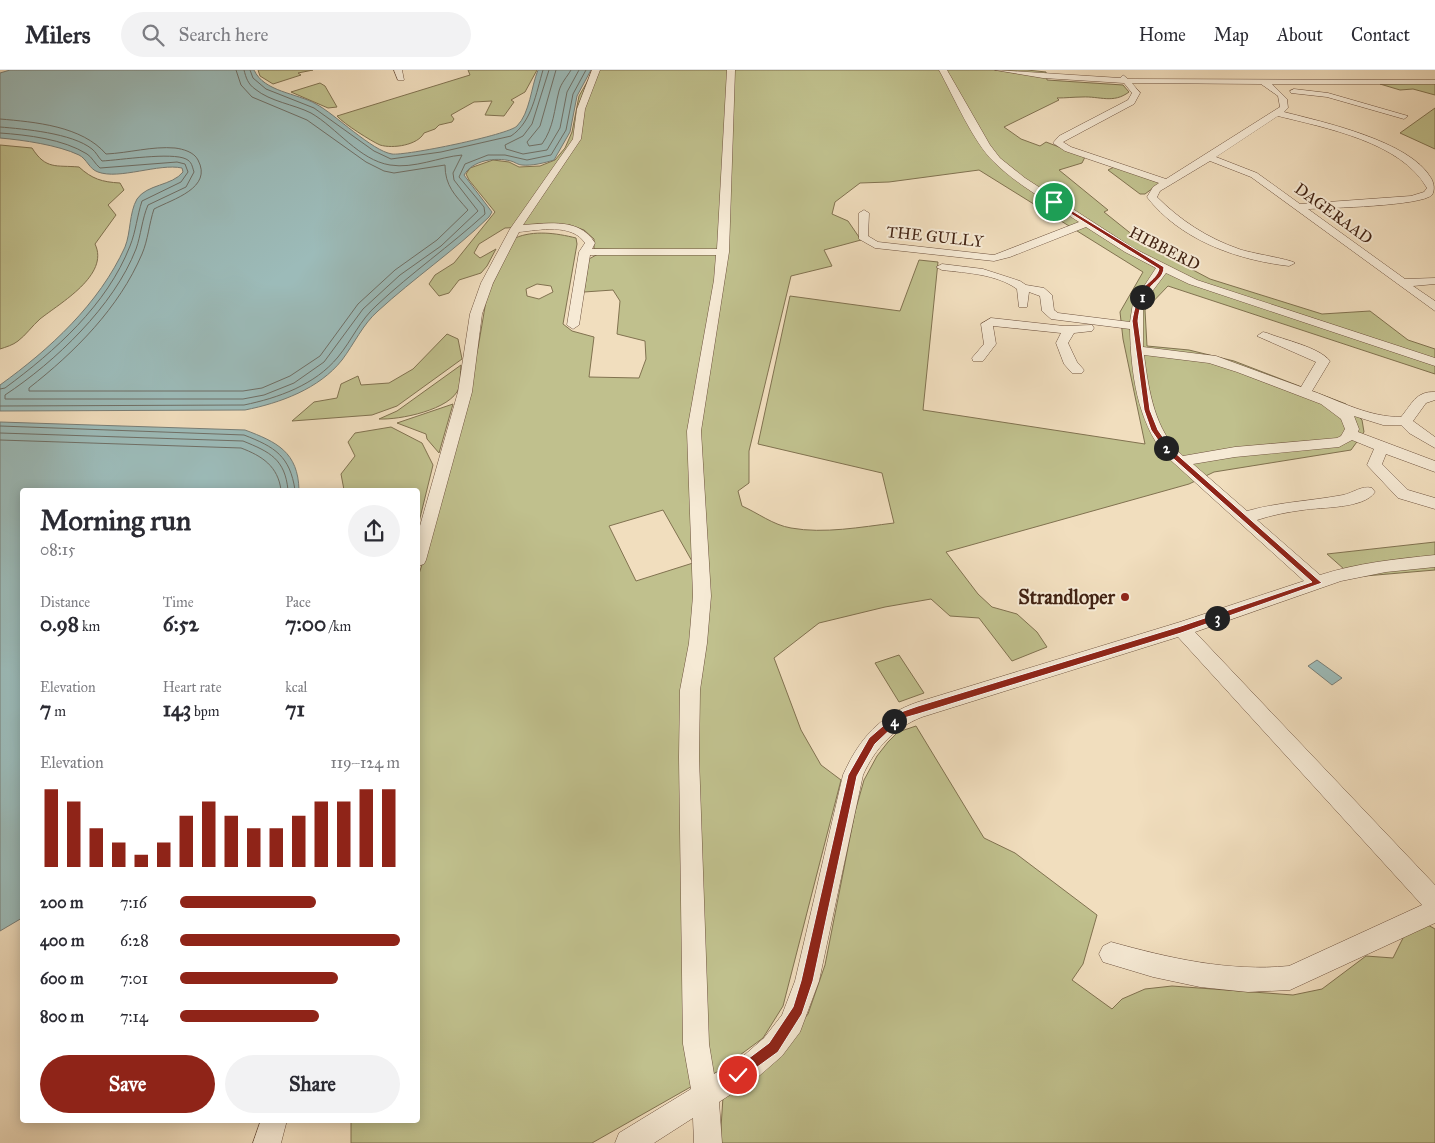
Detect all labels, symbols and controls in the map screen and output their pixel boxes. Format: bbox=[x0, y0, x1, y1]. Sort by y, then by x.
search box bbox=[121, 12, 471, 57]
text: Milers bbox=[25, 20, 91, 50]
icon: search bbox=[139, 21, 167, 49]
text: Search here bbox=[179, 23, 268, 46]
text: Home bbox=[1139, 24, 1186, 46]
text: Map bbox=[1214, 24, 1249, 46]
text: About bbox=[1277, 24, 1323, 46]
text: Contact bbox=[1351, 24, 1410, 46]
street label: DAGERAAD bbox=[1291, 179, 1376, 248]
pin bbox=[1033, 181, 1075, 223]
icon: arrive bbox=[1040, 188, 1068, 216]
street label: THE GULLY bbox=[886, 222, 985, 251]
street label: HIBBERD bbox=[1126, 223, 1203, 274]
pin: 1 bbox=[1130, 284, 1154, 310]
text: 1 bbox=[1140, 289, 1145, 306]
pin: 2 bbox=[1154, 436, 1178, 460]
text: 2 bbox=[1163, 440, 1170, 457]
text: Morning run bbox=[40, 503, 191, 538]
button: share bbox=[348, 505, 400, 557]
text: 08:15 bbox=[40, 540, 76, 559]
place label: Strandloper bbox=[1018, 585, 1115, 610]
marker: Strandloper bbox=[1119, 591, 1131, 603]
text: Distance bbox=[40, 594, 90, 611]
text: Time bbox=[163, 594, 194, 611]
text: Pace bbox=[285, 594, 311, 611]
pin: 3 bbox=[1204, 606, 1230, 630]
text: 3 bbox=[1215, 610, 1220, 627]
text: 0.98 bbox=[40, 611, 79, 637]
text: 6:52 bbox=[163, 611, 199, 637]
text: 7:00 bbox=[285, 611, 326, 637]
text: km bbox=[79, 618, 100, 635]
text: /km bbox=[326, 618, 351, 635]
text: Elevation bbox=[40, 679, 96, 696]
text: Heart rate bbox=[163, 679, 222, 696]
text: kcal bbox=[285, 679, 307, 696]
text: 7 bbox=[40, 696, 51, 722]
text: 143 bbox=[163, 696, 191, 722]
text: 71 bbox=[285, 696, 305, 722]
text: m bbox=[51, 703, 66, 720]
text: bpm bbox=[191, 703, 220, 720]
pin: 4 bbox=[882, 708, 906, 734]
text: 4 bbox=[891, 713, 898, 730]
text: Elevation bbox=[40, 753, 104, 772]
text: 119–124 m bbox=[330, 753, 400, 772]
text: 200 m bbox=[40, 893, 83, 912]
text: 7:16 bbox=[120, 893, 147, 912]
text: 400 m bbox=[40, 931, 84, 950]
text: 6:28 bbox=[120, 931, 149, 950]
text: 600 m bbox=[40, 969, 84, 988]
text: 7:01 bbox=[120, 969, 148, 988]
text: 800 m bbox=[40, 1007, 84, 1026]
text: 7:14 bbox=[120, 1007, 148, 1026]
pin bbox=[717, 1054, 759, 1096]
button: Save bbox=[40, 1055, 215, 1113]
button: Share bbox=[225, 1055, 400, 1113]
icon: check bbox=[724, 1061, 752, 1089]

